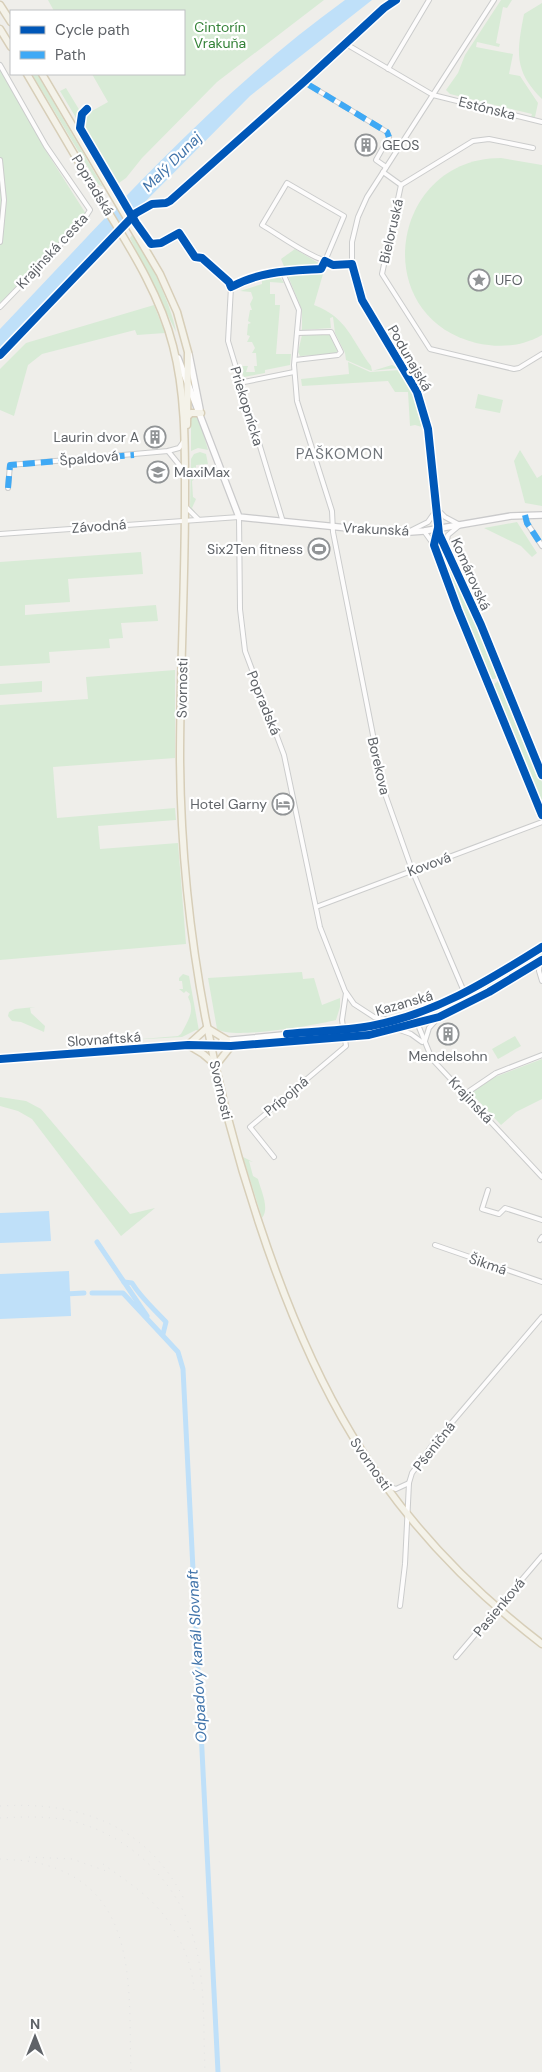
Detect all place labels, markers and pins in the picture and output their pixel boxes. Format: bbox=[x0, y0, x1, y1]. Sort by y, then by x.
building icon: GEOS bbox=[354, 133, 378, 157]
place label: GEOS bbox=[382, 136, 419, 154]
place icon: UFO bbox=[467, 268, 491, 292]
place label: UFO bbox=[495, 271, 523, 289]
building icon: Laurin dvor A bbox=[143, 425, 167, 449]
place label: Laurin dvor A bbox=[53, 428, 139, 446]
school or university icon: MaxiMax bbox=[146, 460, 170, 484]
place label: MaxiMax bbox=[174, 463, 230, 481]
sports icon: Six2Ten fitness bbox=[307, 537, 331, 561]
place label: Six2Ten fitness bbox=[207, 540, 303, 558]
hotel icon: Hotel Garny bbox=[271, 792, 295, 816]
place label: Hotel Garny bbox=[190, 795, 267, 813]
building icon: Mendelsohn bbox=[436, 1022, 460, 1046]
place label: Mendelsohn bbox=[408, 1047, 488, 1065]

